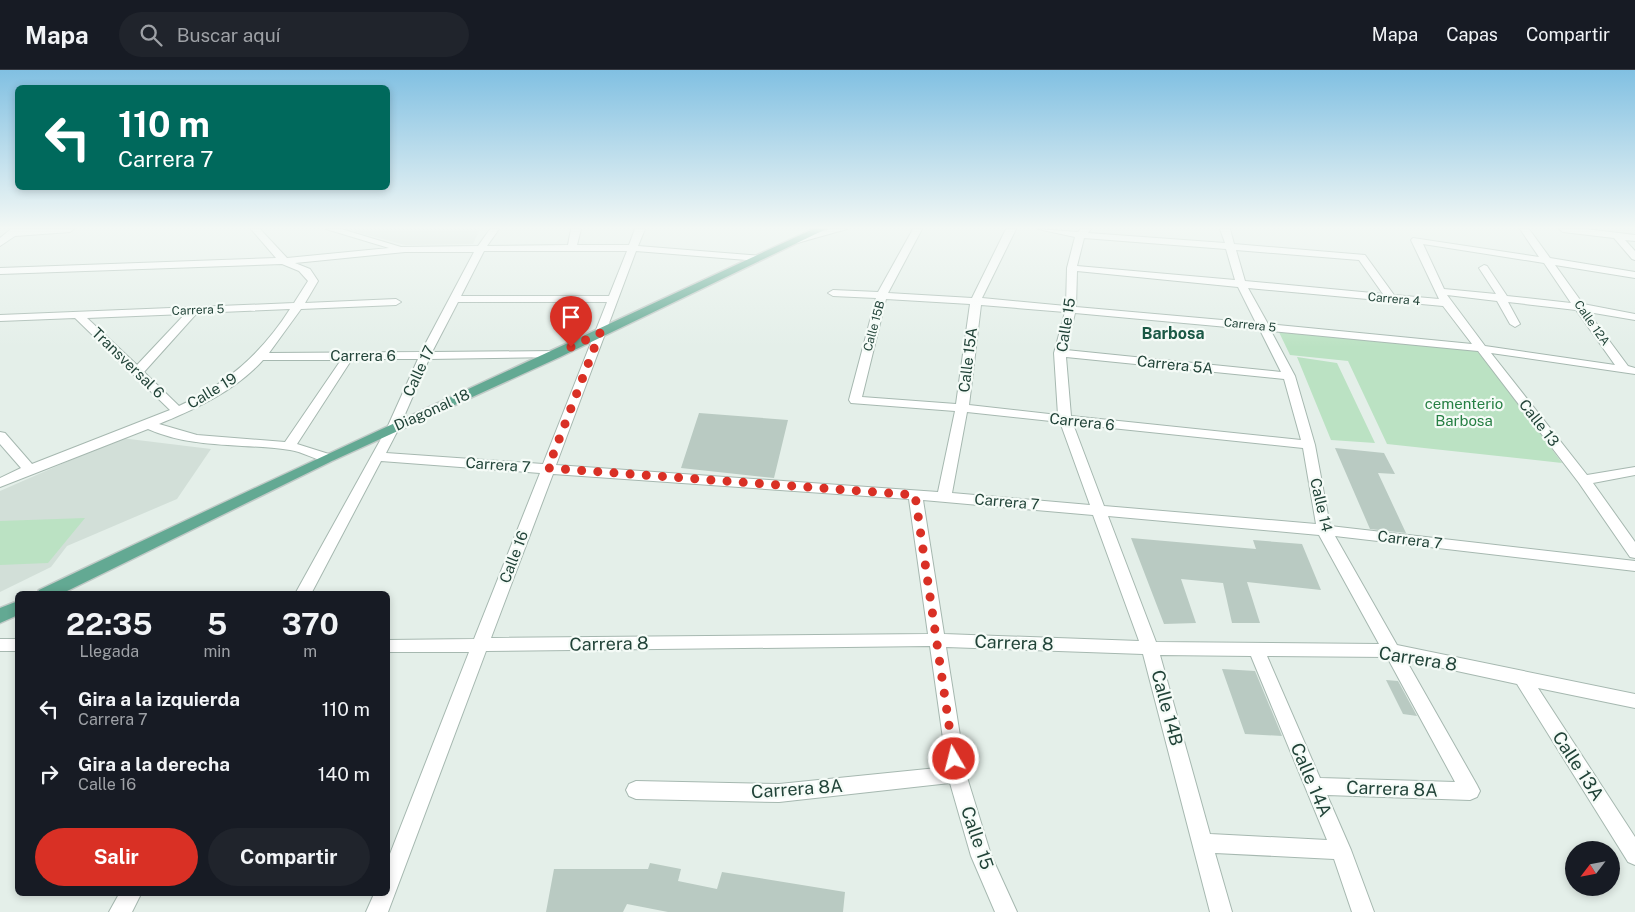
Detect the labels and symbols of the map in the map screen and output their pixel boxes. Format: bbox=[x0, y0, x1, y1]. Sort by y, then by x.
street label: Carrera 4 bbox=[1367, 290, 1421, 308]
pin bbox=[550, 296, 592, 347]
street label: Calle 15 bbox=[1053, 297, 1078, 353]
street label: Calle 12A bbox=[1571, 298, 1613, 349]
street label: Calle 15B bbox=[861, 299, 887, 353]
street label: Carrera 5 bbox=[171, 302, 225, 318]
street label: Carrera 5 bbox=[1223, 315, 1277, 335]
street label: Transversal 6 bbox=[89, 324, 168, 401]
district label: Barbosa bbox=[1141, 324, 1205, 343]
street label: Calle 15A bbox=[955, 326, 980, 393]
street label: Calle 17 bbox=[399, 343, 438, 399]
street label: Carrera 6 bbox=[330, 347, 396, 364]
street label: Carrera 5A bbox=[1136, 352, 1214, 377]
street label: Calle 19 bbox=[184, 369, 239, 412]
street label: Diagonal 18 bbox=[391, 385, 472, 434]
park label: cementerio Barbosa bbox=[1425, 395, 1503, 429]
street label: Calle 13 bbox=[1516, 396, 1563, 449]
street label: Carrera 6 bbox=[1049, 410, 1116, 433]
street label: Carrera 7 bbox=[465, 454, 531, 475]
street label: Calle 14 bbox=[1307, 476, 1336, 533]
street label: Carrera 7 bbox=[974, 490, 1040, 513]
street label: Carrera 7 bbox=[1377, 527, 1443, 552]
street label: Calle 16 bbox=[496, 528, 531, 585]
street label: Carrera 8 bbox=[974, 631, 1054, 654]
street label: Carrera 8 bbox=[569, 632, 649, 655]
street label: Carrera 8 bbox=[1377, 642, 1459, 675]
street label: Calle 14B bbox=[1147, 668, 1188, 748]
street label: Calle 13A bbox=[1548, 727, 1609, 804]
position arrow bbox=[927, 732, 979, 784]
street label: Calle 14A bbox=[1287, 740, 1337, 820]
street label: Carrera 8A bbox=[750, 775, 844, 802]
street label: Carrera 8A bbox=[1346, 776, 1438, 801]
street label: Calle 15 bbox=[957, 803, 998, 872]
north arrow bbox=[1565, 841, 1620, 896]

